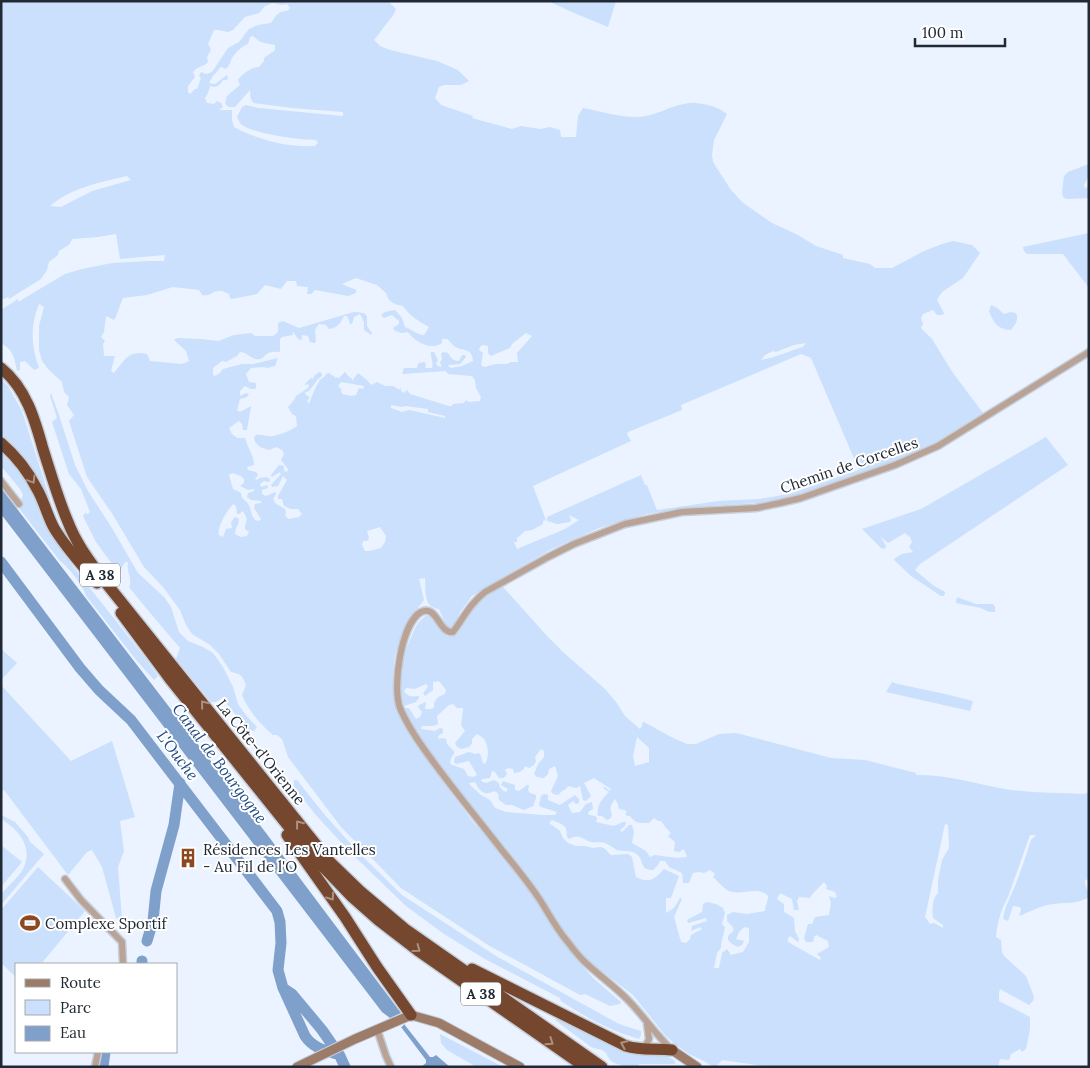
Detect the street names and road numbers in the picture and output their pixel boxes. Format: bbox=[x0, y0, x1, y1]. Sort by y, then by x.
street label: Chemin de Corcelles bbox=[778, 433, 920, 497]
road number: A 38 bbox=[80, 564, 120, 586]
street label: La Côte-d'Orienne bbox=[213, 695, 309, 809]
road number: A 38 bbox=[461, 982, 501, 1006]

